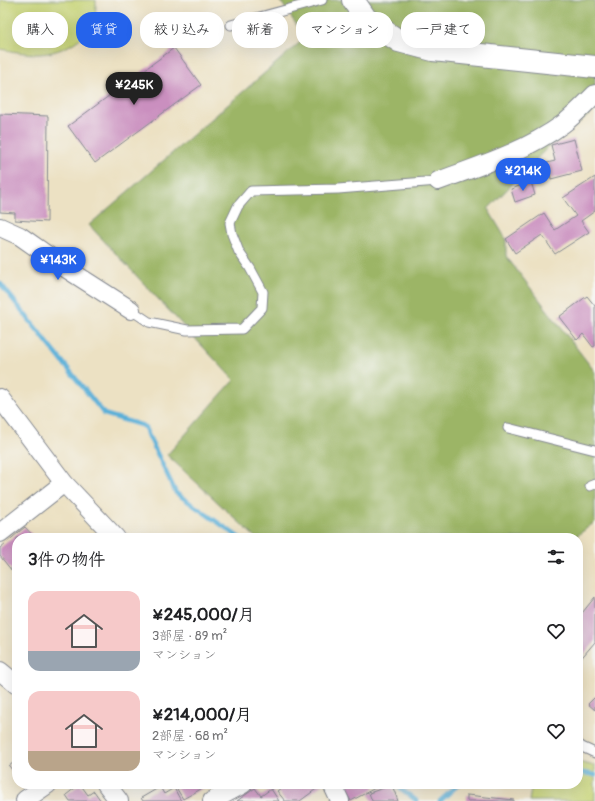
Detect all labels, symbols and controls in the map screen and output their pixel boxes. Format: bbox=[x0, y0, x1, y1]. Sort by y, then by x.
chip: 購入 bbox=[12, 12, 68, 48]
chip: 賃貸 bbox=[76, 12, 132, 48]
chip: 絞り込み bbox=[140, 12, 224, 48]
chip: 新着 bbox=[232, 12, 288, 48]
chip: マンション bbox=[296, 12, 393, 48]
chip: 一戸建て bbox=[401, 12, 485, 48]
pin: ¥245K bbox=[106, 72, 162, 106]
text: ¥245K bbox=[115, 77, 153, 93]
pin: ¥214K bbox=[495, 158, 551, 192]
text: ¥214K bbox=[505, 163, 541, 179]
pin: ¥143K bbox=[30, 247, 86, 281]
text: ¥143K bbox=[40, 252, 76, 268]
icon: filters bbox=[545, 546, 567, 568]
text: 3件の物件 bbox=[28, 549, 106, 570]
text: ¥245,000/月 bbox=[152, 604, 255, 625]
icon: home bbox=[60, 607, 108, 655]
icon: heart bbox=[545, 620, 567, 642]
text: 3部屋 · 89 m² bbox=[152, 628, 227, 644]
text: マンション bbox=[152, 647, 216, 663]
text: ¥214,000/月 bbox=[152, 704, 252, 725]
icon: home bbox=[60, 707, 108, 755]
icon: heart bbox=[545, 720, 567, 742]
text: 2部屋 · 68 m² bbox=[152, 728, 228, 744]
text: マンション bbox=[152, 747, 216, 763]

